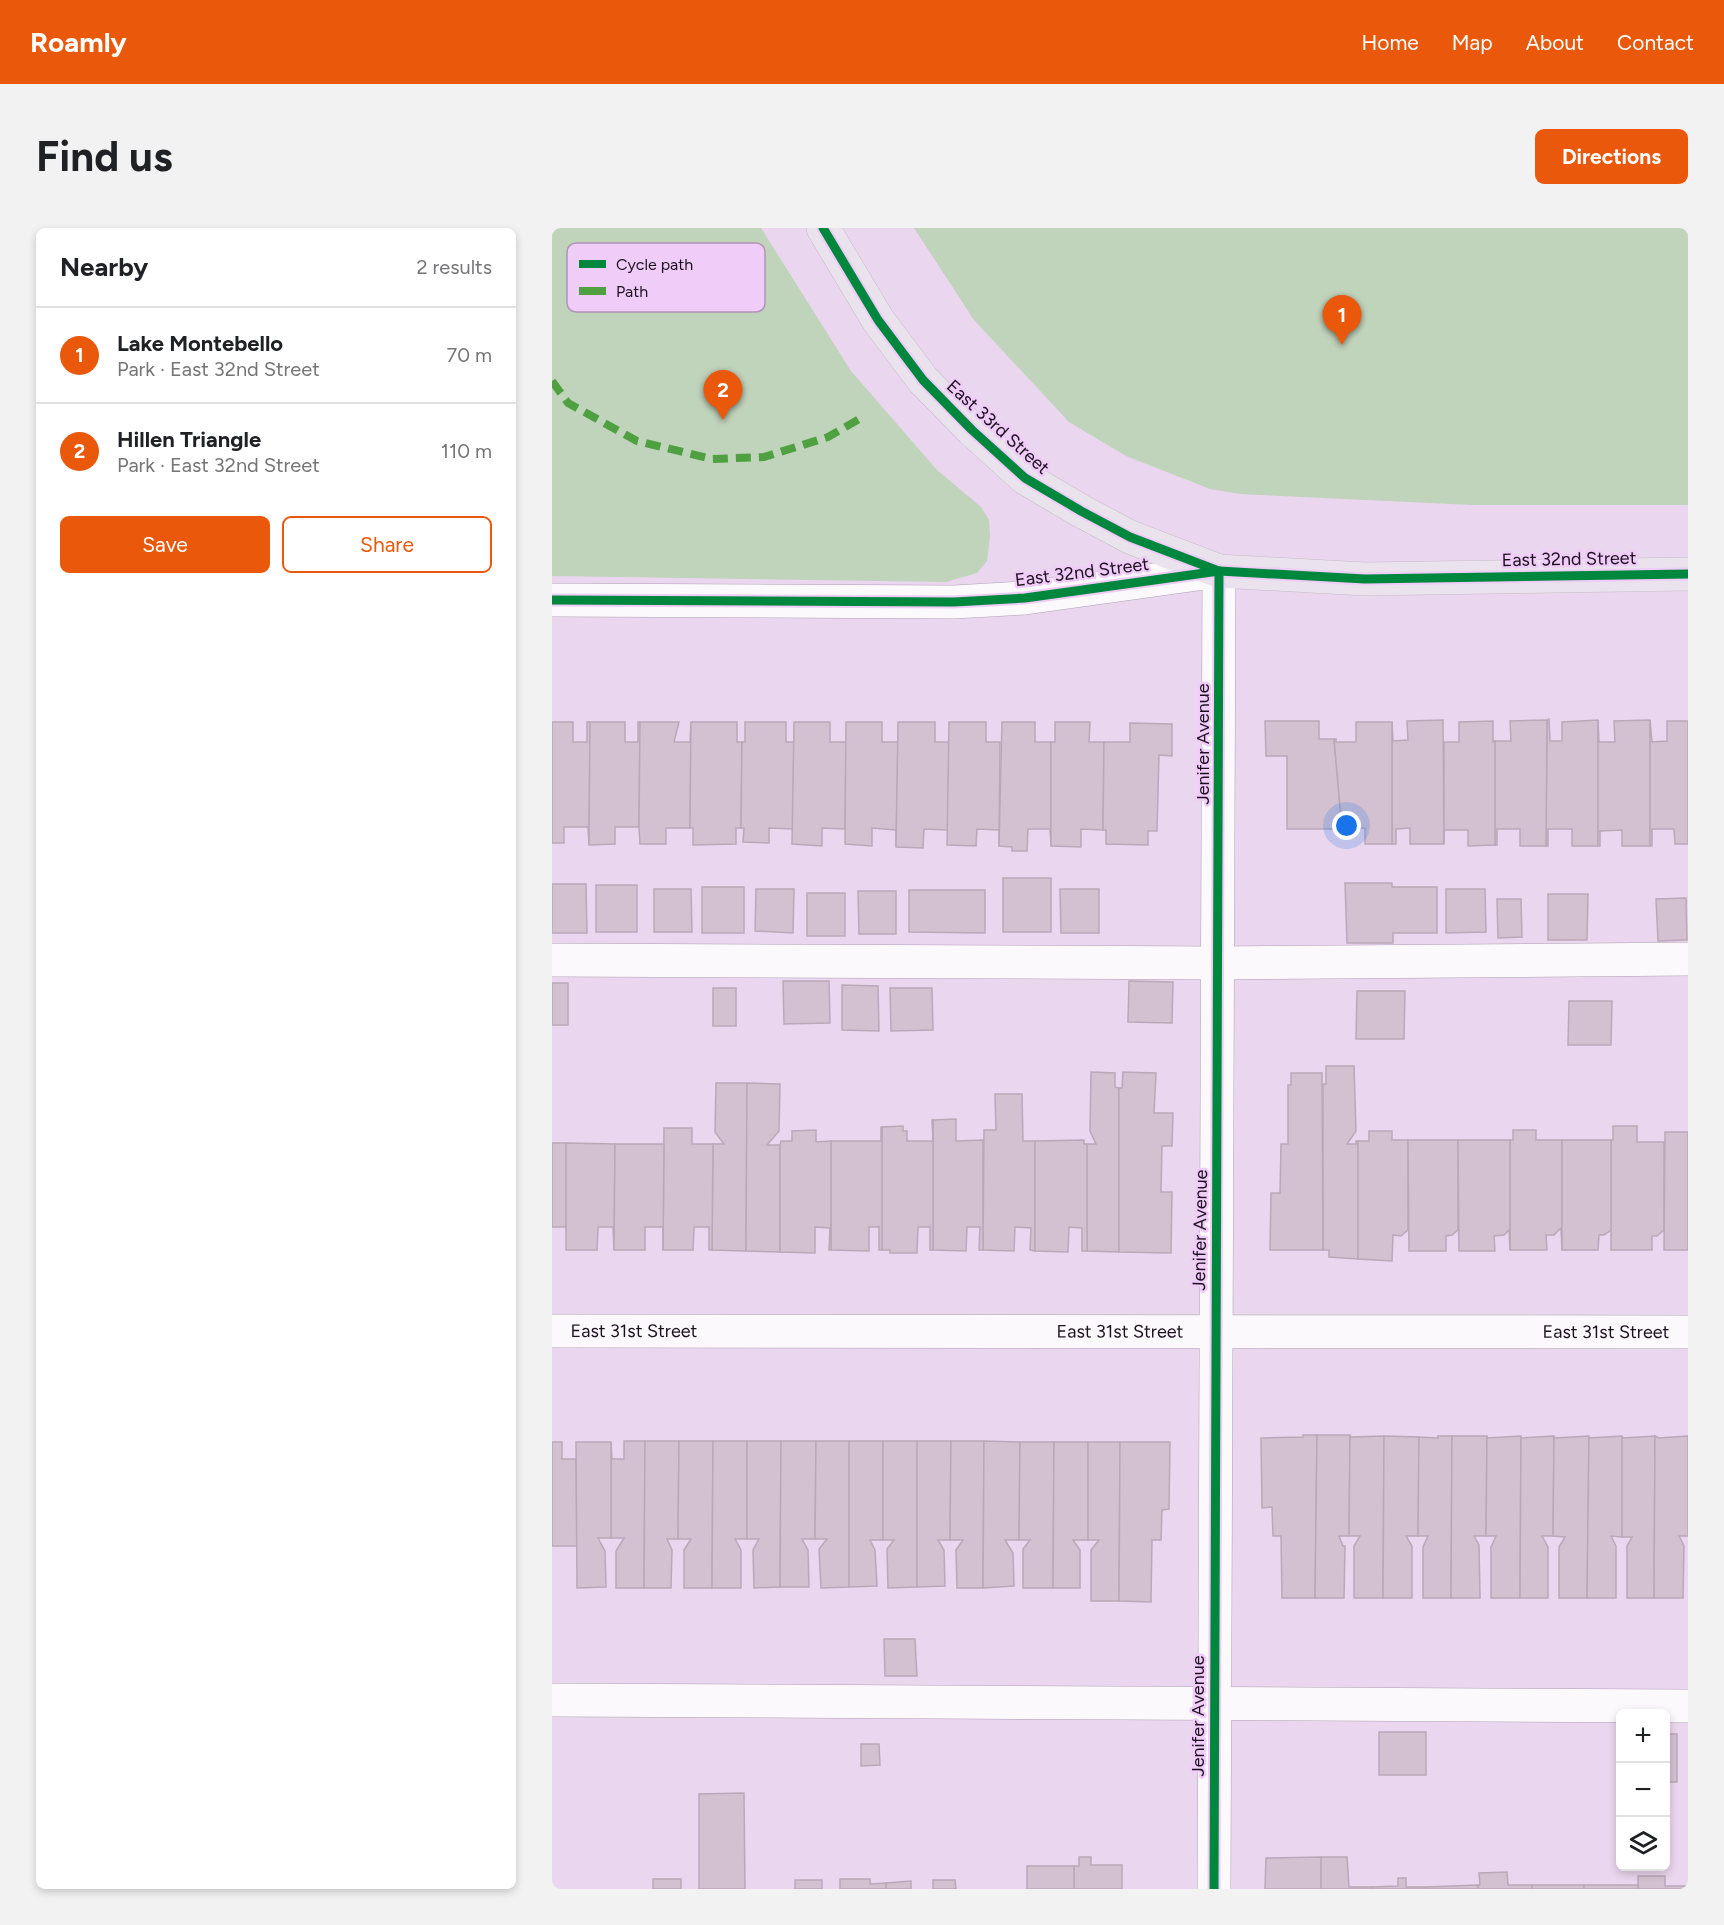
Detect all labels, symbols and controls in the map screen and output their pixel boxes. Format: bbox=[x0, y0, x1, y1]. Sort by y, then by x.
text: Roamly bbox=[30, 25, 127, 59]
text: Home bbox=[1362, 30, 1419, 55]
text: Map bbox=[1452, 30, 1493, 55]
text: About bbox=[1526, 30, 1584, 55]
text: Contact bbox=[1617, 30, 1694, 55]
button: Directions bbox=[1535, 129, 1688, 184]
text: Find us bbox=[36, 131, 173, 182]
legend bbox=[567, 243, 765, 312]
text: Nearby bbox=[60, 251, 148, 283]
text: 2 results bbox=[416, 255, 492, 279]
text: Cycle path bbox=[616, 255, 693, 274]
text: Path bbox=[616, 282, 648, 301]
pin: 1 bbox=[1322, 296, 1362, 345]
text: Lake Montebello bbox=[117, 330, 283, 357]
text: 1 bbox=[75, 343, 84, 367]
text: 70 m bbox=[446, 343, 492, 367]
text: Park · East 32nd Street bbox=[117, 357, 320, 381]
pin: 2 bbox=[704, 370, 742, 420]
street label: East 33rd Street bbox=[942, 375, 1054, 479]
text: Hillen Triangle bbox=[117, 426, 261, 453]
text: 2 bbox=[74, 439, 85, 463]
text: 110 m bbox=[441, 439, 492, 463]
text: Park · East 32nd Street bbox=[117, 453, 320, 477]
button: Save bbox=[60, 516, 270, 573]
button: Share bbox=[282, 516, 492, 573]
street label: East 32nd Street bbox=[1501, 547, 1637, 571]
street label: East 32nd Street bbox=[1014, 553, 1150, 591]
street label: Jenifer Avenue bbox=[1192, 683, 1214, 805]
your location bbox=[1332, 811, 1361, 840]
street label: Jenifer Avenue bbox=[1188, 1169, 1212, 1291]
street label: East 31st Street bbox=[571, 1320, 698, 1342]
street label: East 31st Street bbox=[1057, 1320, 1184, 1343]
street label: East 31st Street bbox=[1543, 1321, 1670, 1343]
street label: Jenifer Avenue bbox=[1187, 1655, 1209, 1777]
map controls bbox=[1616, 1709, 1670, 1871]
button: + bbox=[1616, 1709, 1670, 1763]
button: − bbox=[1616, 1763, 1670, 1817]
button: layers bbox=[1616, 1817, 1670, 1871]

